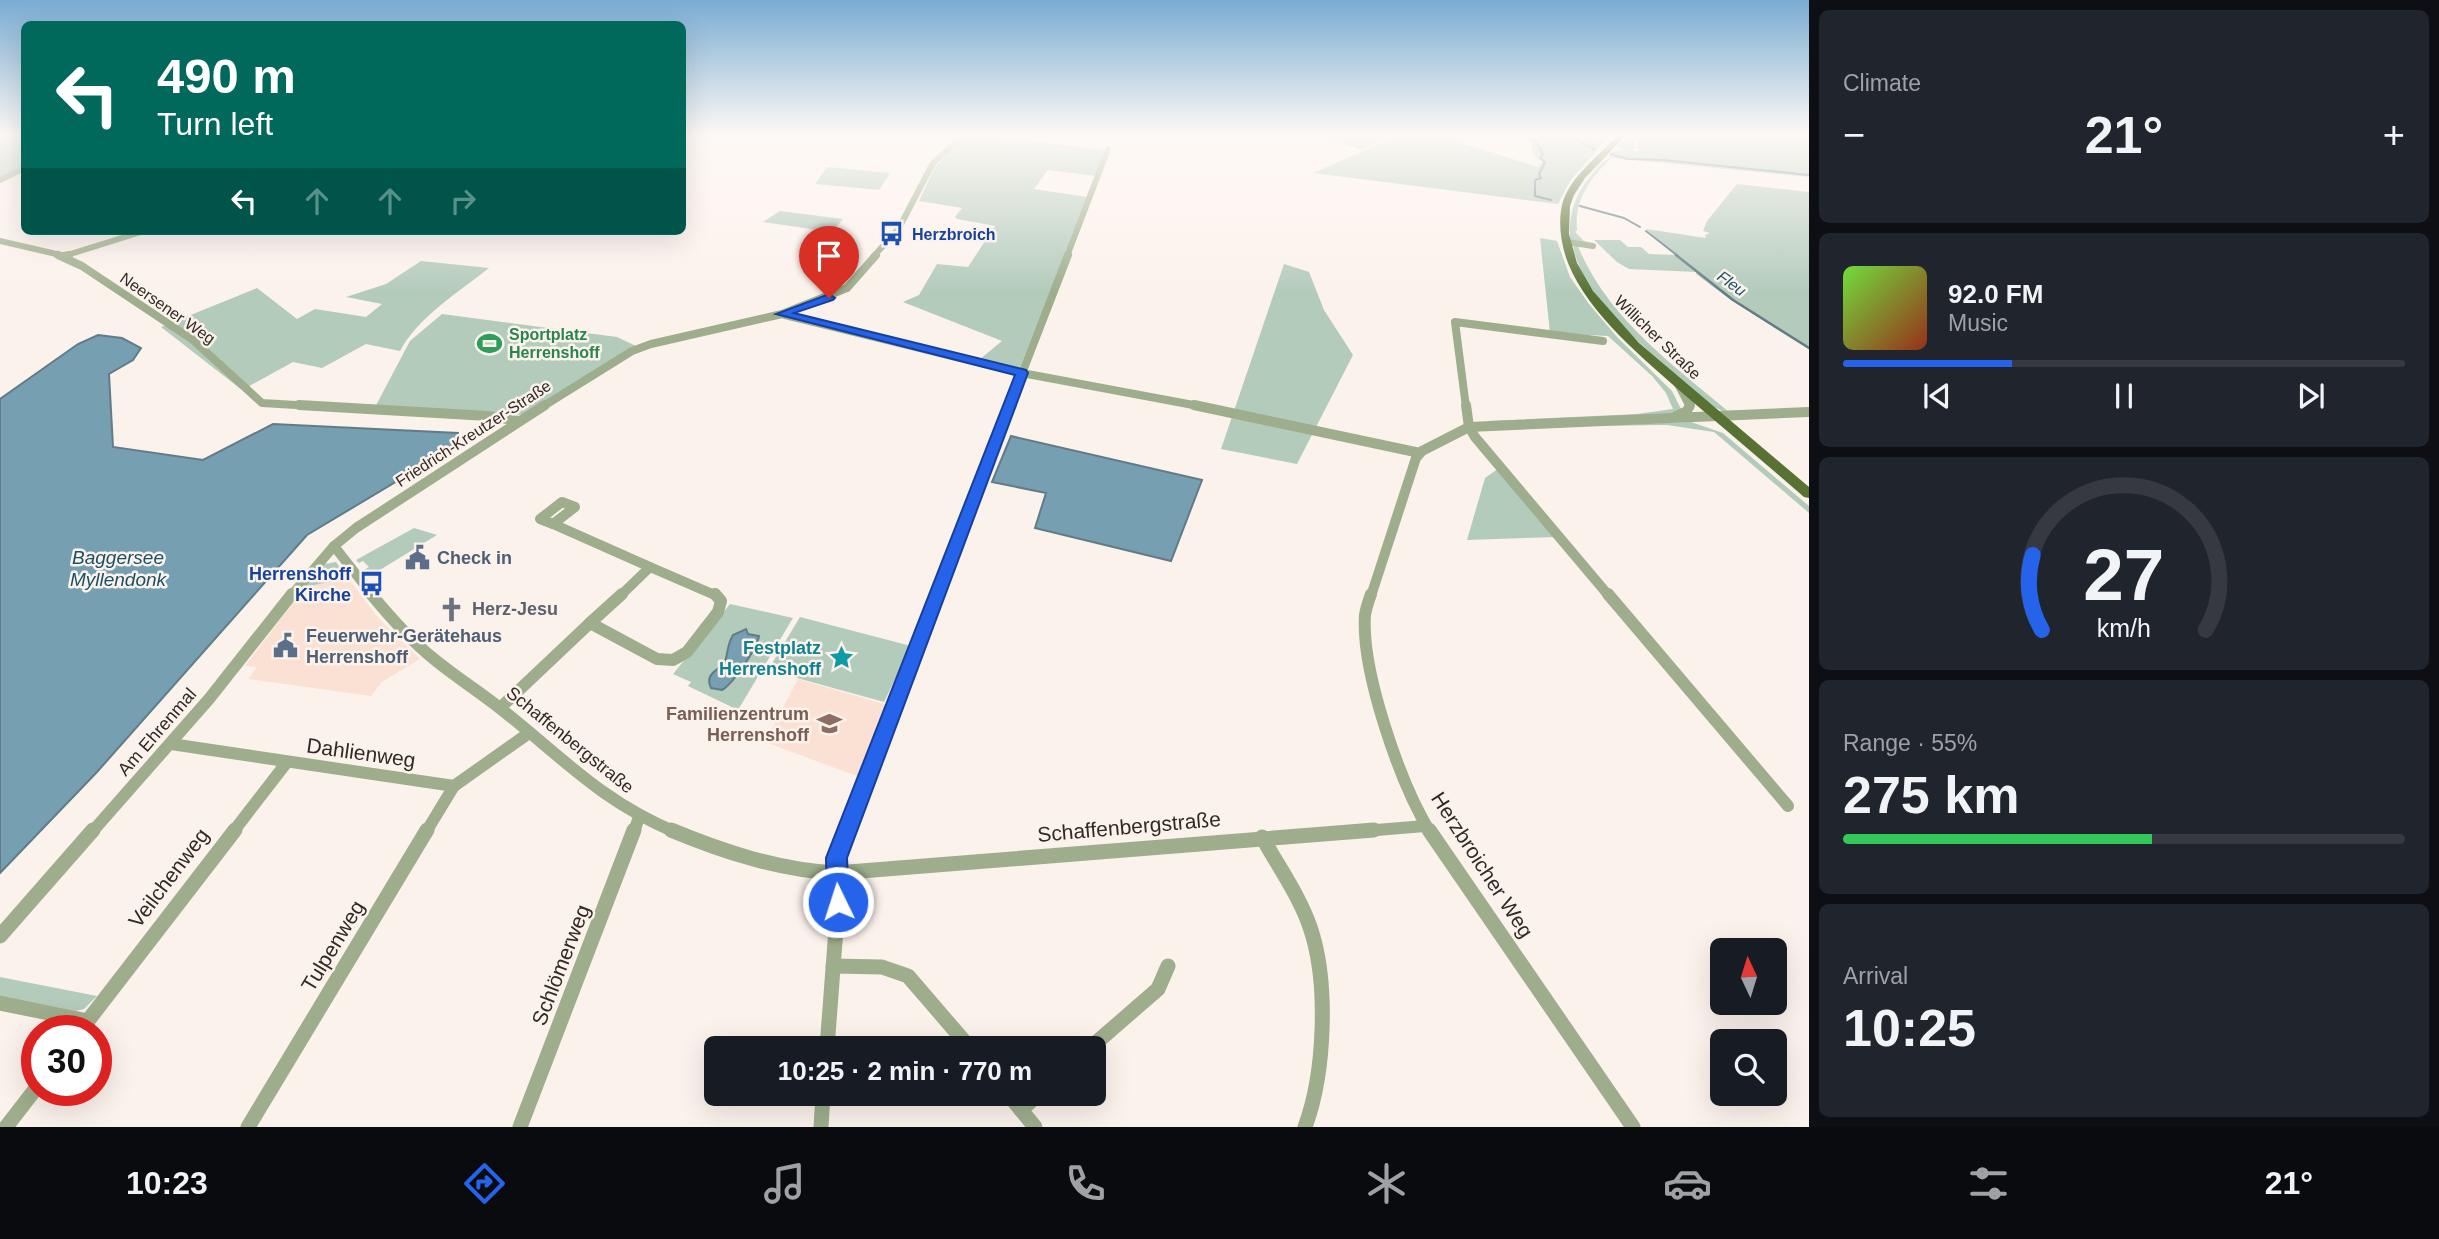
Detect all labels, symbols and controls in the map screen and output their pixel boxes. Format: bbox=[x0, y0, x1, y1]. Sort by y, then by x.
icon: left bbox=[42, 49, 133, 140]
text: 490 m bbox=[157, 49, 296, 103]
text: Climate bbox=[1843, 70, 1921, 96]
text: Turn left bbox=[157, 106, 273, 142]
text: 21° bbox=[2085, 106, 2163, 164]
text: − bbox=[1843, 114, 1865, 156]
text: + bbox=[2383, 114, 2405, 156]
icon: left bbox=[225, 182, 263, 220]
icon: ahead bbox=[298, 182, 336, 220]
icon: ahead bbox=[371, 182, 409, 220]
icon: right bbox=[444, 182, 482, 220]
bus stop icon: Herzbroich bbox=[878, 220, 906, 248]
pin bbox=[799, 226, 859, 298]
place label: Herzbroich bbox=[912, 226, 996, 243]
icon: arrive bbox=[810, 237, 848, 275]
water label: Fleu bbox=[1714, 267, 1749, 299]
street label: Neersener Weg bbox=[117, 269, 218, 347]
text: 92.0 FM bbox=[1948, 279, 2043, 309]
street label: Willicher Straße bbox=[1611, 292, 1704, 383]
text: Music bbox=[1948, 310, 2008, 336]
place label: Sportplatz Herrenshoff bbox=[509, 326, 600, 361]
sports icon: Sportplatz Herrenshoff bbox=[475, 329, 503, 357]
street label: Friedrich-Kreutzer-Straße bbox=[393, 377, 554, 490]
icon: previous bbox=[1918, 377, 1956, 415]
icon: pause bbox=[2105, 377, 2143, 415]
icon: next bbox=[2292, 377, 2330, 415]
text: 27 bbox=[2084, 534, 2164, 615]
public building icon: Check in bbox=[403, 544, 431, 572]
water label: Baggersee Myllendonk bbox=[70, 547, 168, 590]
place label: Check in bbox=[437, 548, 512, 568]
place label: Herrenshoff Kirche bbox=[249, 564, 352, 605]
bus stop icon: Herrenshoff Kirche bbox=[357, 570, 385, 598]
church icon: Herz-Jesu bbox=[438, 595, 466, 623]
place label: Herz-Jesu bbox=[472, 599, 558, 619]
text: km/h bbox=[2097, 613, 2151, 641]
place label: Feuerwehr-Gerätehaus Herrenshoff bbox=[306, 626, 502, 667]
public building icon: Feuerwehr-Gerätehaus Herrenshoff bbox=[272, 632, 300, 660]
place label: Festplatz Herrenshoff bbox=[719, 638, 822, 679]
place icon: Festplatz Herrenshoff bbox=[827, 644, 855, 672]
street label: Schaffenbergstraße bbox=[502, 683, 638, 797]
street label: Am Ehrenmal bbox=[114, 684, 200, 780]
place label: Familienzentrum Herrenshoff bbox=[666, 704, 810, 745]
school or university icon: Familienzentrum Herrenshoff bbox=[815, 710, 843, 738]
text: Range · 55% bbox=[1843, 730, 1977, 756]
street label: Dahlienweg bbox=[305, 733, 417, 772]
text: 275 km bbox=[1843, 766, 2019, 824]
street label: Herzbroicher Weg bbox=[1427, 788, 1538, 942]
street label: Schaffenbergstraße bbox=[1036, 807, 1222, 846]
street label: Veilchenweg bbox=[124, 824, 213, 932]
position arrow bbox=[801, 865, 875, 939]
street label: Tulpenweg bbox=[296, 896, 369, 995]
street label: Schlömerweg bbox=[527, 901, 594, 1028]
north arrow bbox=[1710, 938, 1787, 1015]
map controls bbox=[1710, 938, 1787, 1106]
text: Arrival bbox=[1843, 963, 1908, 989]
text: 10:25 bbox=[1843, 999, 1976, 1057]
speed limit sign: 30 bbox=[21, 1015, 112, 1106]
button: search bbox=[1710, 1029, 1787, 1106]
text: 10:25 · 2 min · 770 m bbox=[778, 1056, 1032, 1086]
icon: directions bbox=[460, 1159, 509, 1208]
icon: music bbox=[760, 1159, 809, 1208]
icon: phone bbox=[1061, 1159, 1110, 1208]
icon: climate bbox=[1362, 1159, 1411, 1208]
icon: car bbox=[1663, 1159, 1712, 1208]
icon: filters bbox=[1964, 1159, 2013, 1208]
text: 10:23 bbox=[126, 1165, 208, 1201]
text: 21° bbox=[2265, 1165, 2313, 1201]

